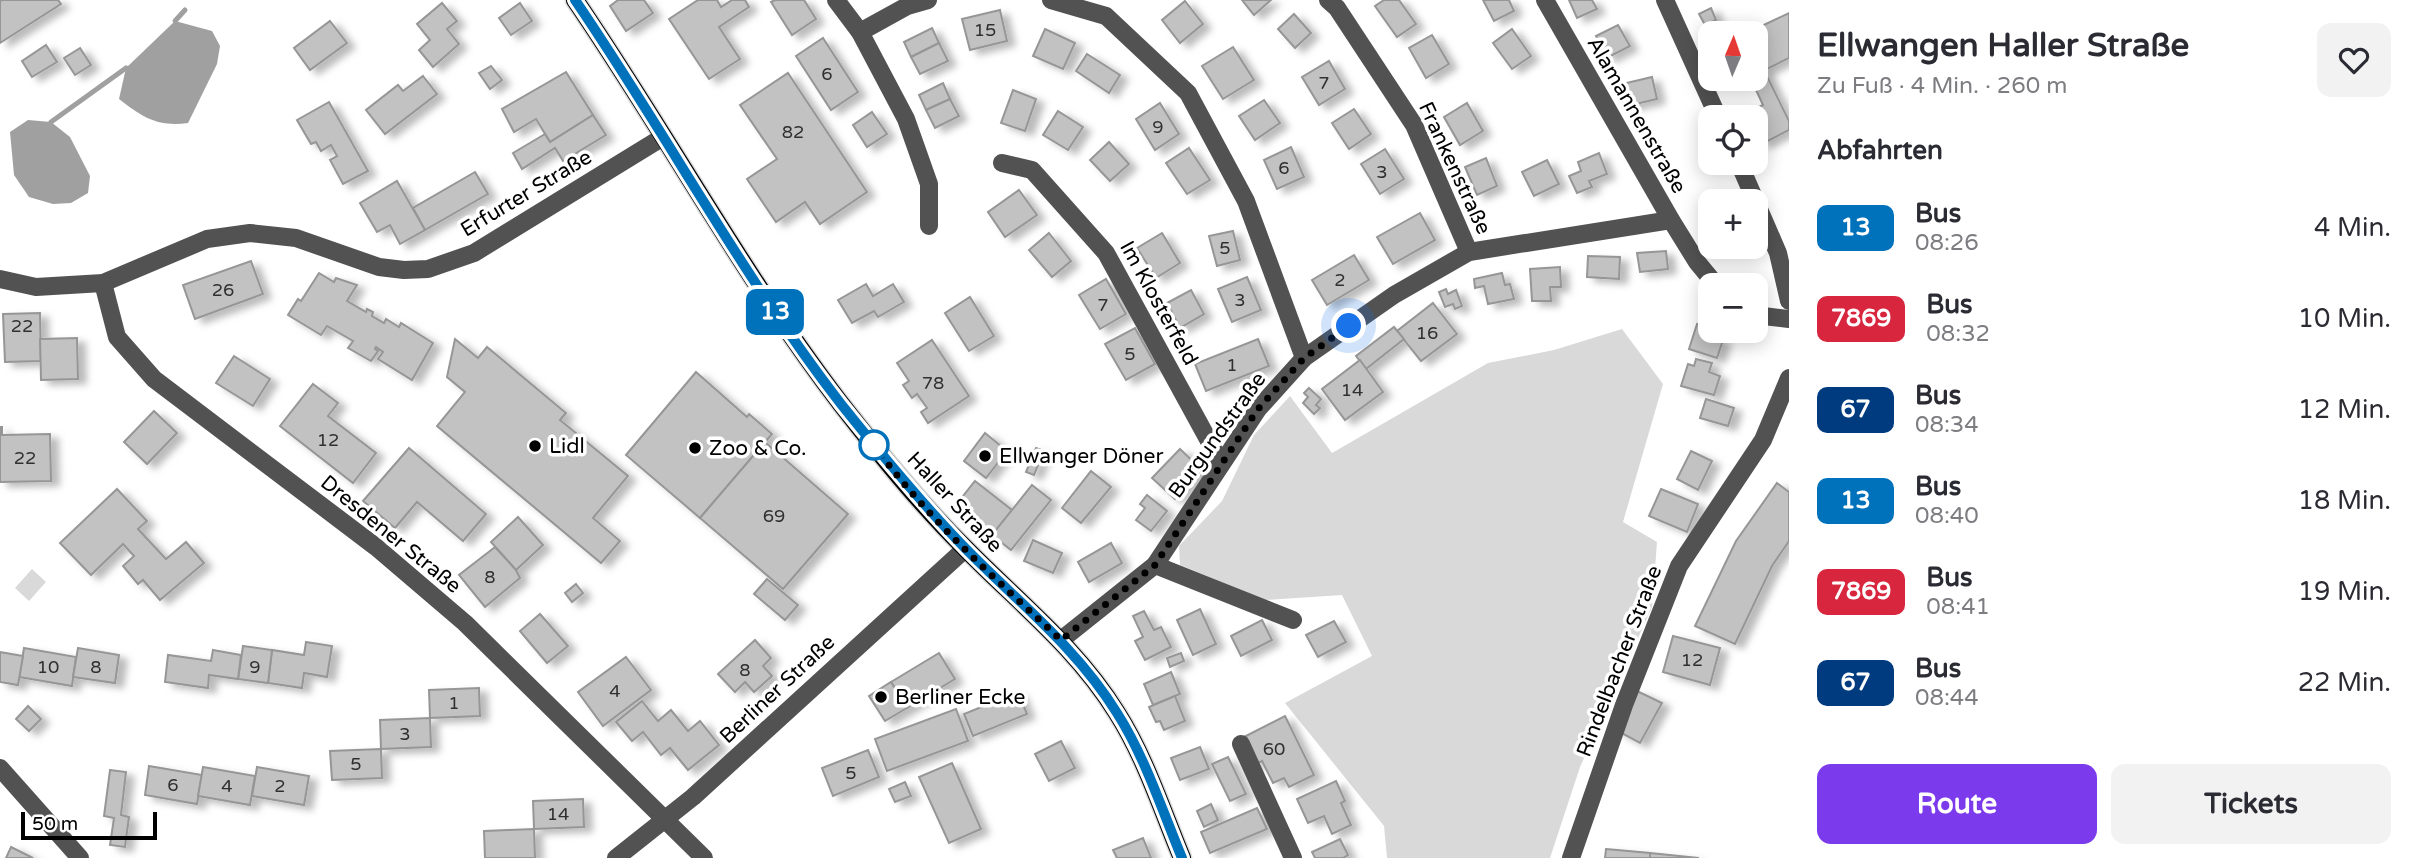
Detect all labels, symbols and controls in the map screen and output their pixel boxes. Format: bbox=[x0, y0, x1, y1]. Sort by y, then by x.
house number: 15 bbox=[974, 19, 996, 41]
north arrow bbox=[1698, 21, 1768, 91]
map controls bbox=[1698, 21, 1768, 343]
button: heart bbox=[2317, 23, 2391, 97]
text: Ellwangen Haller Straße bbox=[1817, 26, 2189, 65]
street label: Alamannenstraße bbox=[1582, 33, 1692, 198]
house number: 6 bbox=[821, 63, 833, 85]
house number: 7 bbox=[1318, 72, 1330, 94]
text: Zu Fuß · 4 Min. · 260 m bbox=[1817, 72, 2067, 100]
street label: Frankenstraße bbox=[1413, 98, 1496, 239]
button: locate bbox=[1698, 105, 1768, 175]
house number: 9 bbox=[1152, 116, 1164, 138]
house number: 82 bbox=[782, 121, 804, 143]
text: Abfahrten bbox=[1817, 135, 1943, 166]
street label: Erfurter Straße bbox=[456, 144, 596, 242]
house number: 6 bbox=[1278, 157, 1290, 179]
house number: 3 bbox=[1376, 161, 1388, 183]
button: + bbox=[1698, 189, 1768, 259]
text: Bus bbox=[1915, 198, 1961, 229]
text: 4 Min. bbox=[2314, 212, 2391, 243]
text: 13 bbox=[1840, 213, 1871, 242]
text: 08:26 bbox=[1915, 229, 1979, 257]
street label: Im Klosterfeld bbox=[1114, 237, 1203, 370]
house number: 5 bbox=[1219, 237, 1231, 259]
house number: 2 bbox=[1334, 269, 1346, 291]
button: − bbox=[1698, 273, 1768, 343]
house number: 26 bbox=[212, 279, 234, 301]
line badge: 13 bbox=[744, 289, 806, 335]
house number: 3 bbox=[1234, 289, 1246, 311]
text: Bus bbox=[1926, 289, 1972, 320]
house number: 7 bbox=[1097, 294, 1109, 316]
text: 13 bbox=[760, 297, 790, 326]
text: 10 Min. bbox=[2298, 303, 2391, 334]
text: 7869 bbox=[1831, 304, 1891, 333]
your location bbox=[1331, 308, 1366, 343]
house number: 22 bbox=[11, 315, 33, 337]
text: 08:32 bbox=[1926, 320, 1990, 348]
house number: 16 bbox=[1416, 322, 1438, 344]
house number: 5 bbox=[1124, 343, 1136, 365]
house number: 1 bbox=[1226, 354, 1238, 376]
street label: Burgundstraße bbox=[1163, 367, 1272, 503]
house number: 78 bbox=[922, 372, 944, 394]
house number: 14 bbox=[1341, 379, 1363, 401]
text: Bus bbox=[1915, 380, 1961, 411]
text: 12 Min. bbox=[2298, 394, 2391, 425]
text: 67 bbox=[1840, 395, 1871, 424]
text: 08:34 bbox=[1915, 411, 1979, 439]
house number: 12 bbox=[317, 429, 339, 451]
unlabelled marker bbox=[859, 430, 889, 460]
place label: Lidl bbox=[549, 434, 585, 459]
place label: Zoo & Co. bbox=[709, 436, 807, 461]
marker: Lidl bbox=[527, 438, 543, 454]
marker: Zoo & Co. bbox=[687, 440, 703, 456]
place label: Ellwanger Döner bbox=[999, 444, 1163, 469]
house number: 22 bbox=[14, 447, 36, 469]
street label: Haller Straße bbox=[902, 447, 1008, 558]
marker: Ellwanger Döner bbox=[977, 448, 993, 464]
street label: Dresdener Straße bbox=[315, 470, 466, 599]
text: Bus bbox=[1915, 471, 1961, 502]
text: 18 Min. bbox=[2298, 485, 2391, 516]
text: 13 bbox=[1840, 486, 1871, 515]
text: 08:40 bbox=[1915, 502, 1979, 530]
house number: 69 bbox=[763, 505, 785, 527]
street label: Rindelbacher Straße bbox=[1571, 562, 1668, 760]
text: Bus bbox=[1926, 562, 1972, 593]
house number: 8 bbox=[484, 566, 496, 588]
text: 19 Min. bbox=[2298, 576, 2391, 607]
text: 7869 bbox=[1831, 577, 1891, 606]
text: 08:41 bbox=[1926, 593, 1990, 621]
street label: Berliner Straße bbox=[715, 630, 840, 749]
house number: 12 bbox=[1681, 649, 1703, 671]
text: Bus bbox=[1915, 653, 1961, 684]
house number: 10 bbox=[37, 656, 59, 678]
house number: 8 bbox=[90, 656, 102, 678]
house number: 9 bbox=[249, 656, 261, 678]
house number: 8 bbox=[739, 659, 751, 681]
text: 22 Min. bbox=[2298, 667, 2391, 698]
text: 67 bbox=[1840, 668, 1871, 697]
house number: 4 bbox=[609, 680, 621, 702]
text: 08:44 bbox=[1915, 684, 1979, 712]
place label: Berliner Ecke bbox=[895, 685, 1026, 710]
marker: Berliner Ecke bbox=[873, 689, 889, 705]
house number: 1 bbox=[448, 692, 460, 714]
house number: 3 bbox=[399, 723, 411, 745]
house number: 60 bbox=[1263, 738, 1285, 760]
house number: 5 bbox=[350, 753, 362, 775]
house number: 5 bbox=[845, 762, 857, 784]
button: Route bbox=[1817, 764, 2097, 844]
button: Tickets bbox=[2111, 764, 2391, 844]
house number: 6 bbox=[167, 774, 179, 796]
house number: 4 bbox=[221, 775, 233, 797]
house number: 2 bbox=[274, 775, 286, 797]
house number: 14 bbox=[547, 803, 569, 825]
scale bar bbox=[21, 809, 158, 841]
text: 50 m bbox=[32, 813, 78, 835]

